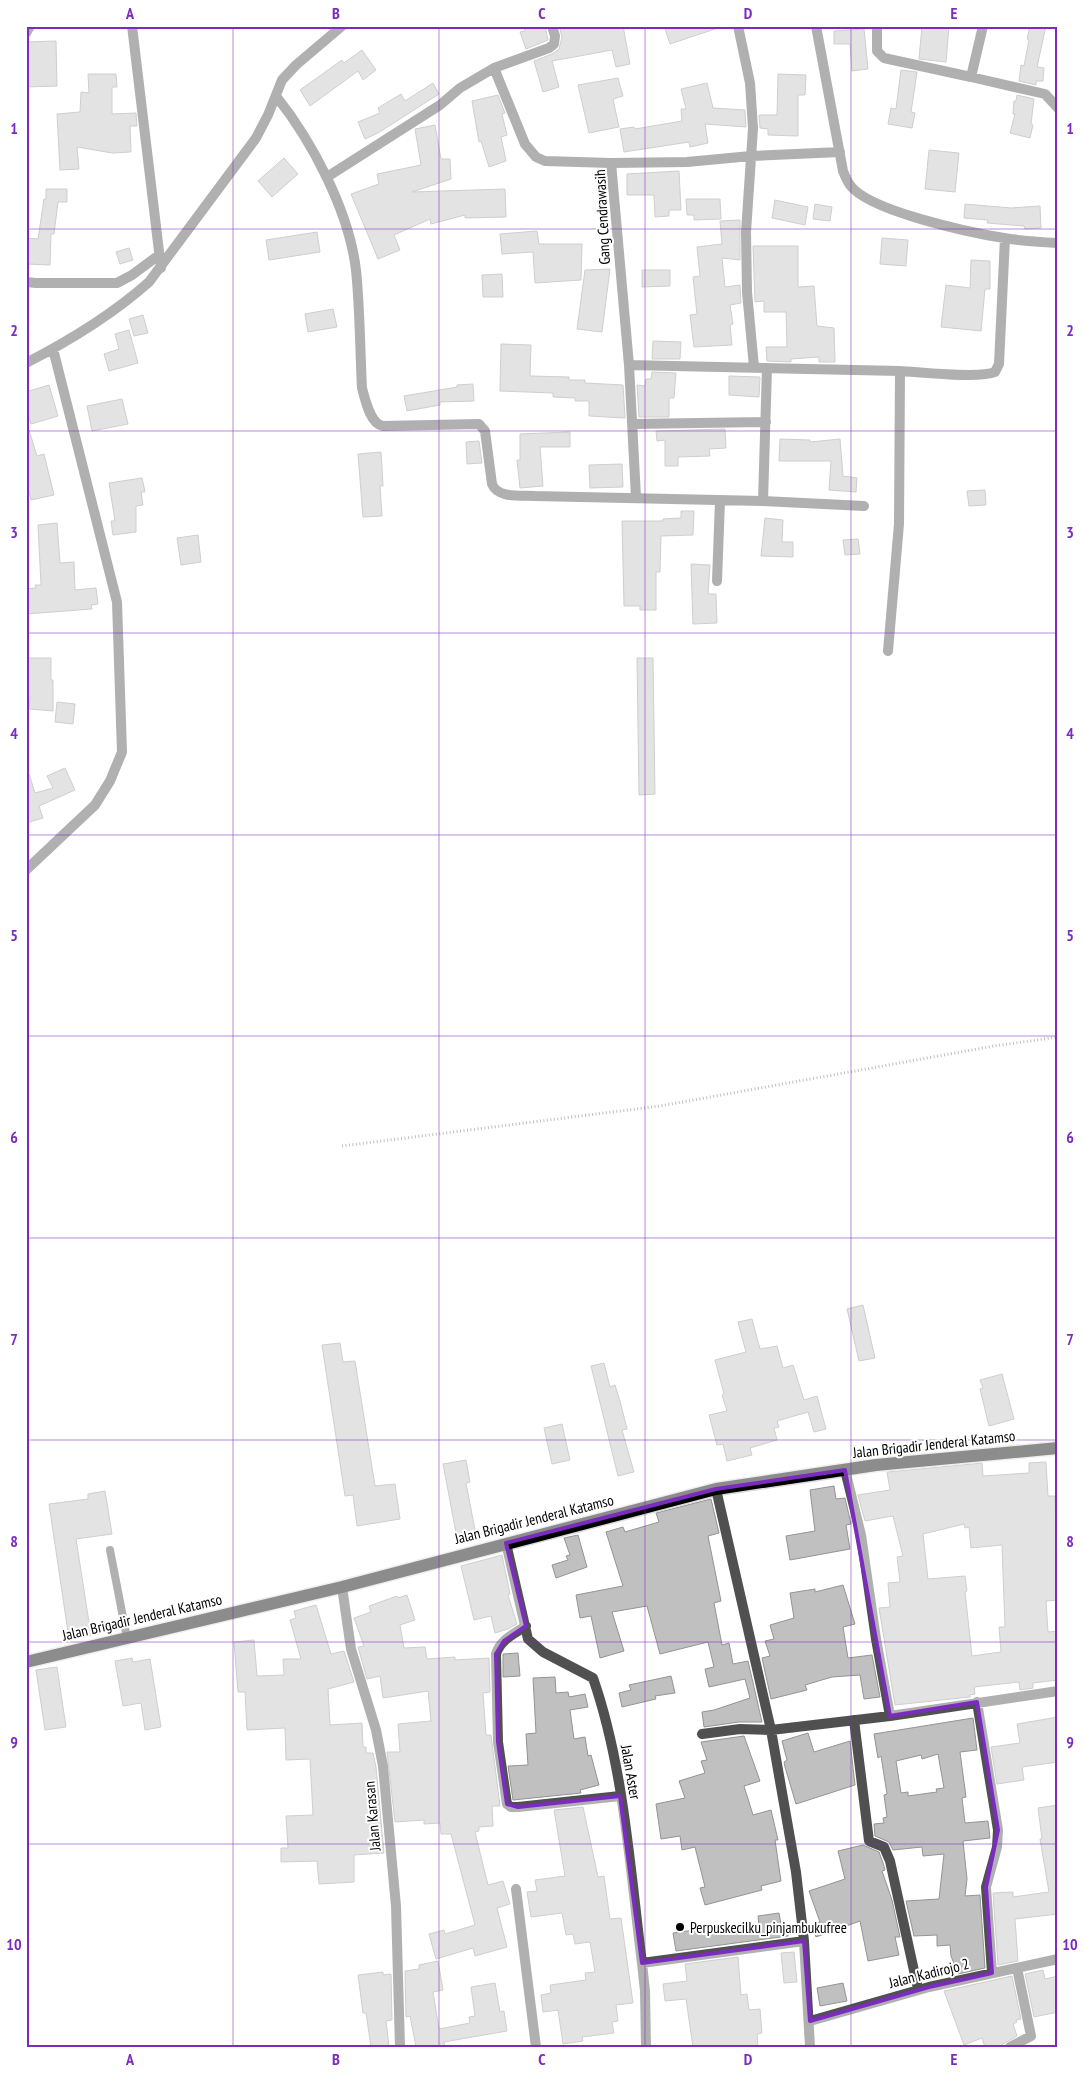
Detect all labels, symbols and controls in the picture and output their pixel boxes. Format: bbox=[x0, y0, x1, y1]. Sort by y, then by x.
text: A bbox=[125, 3, 135, 23]
text: B bbox=[332, 3, 340, 23]
text: C bbox=[538, 3, 546, 23]
text: D bbox=[744, 3, 753, 23]
text: E bbox=[951, 3, 958, 23]
text: 1 bbox=[10, 118, 18, 138]
text: 1 bbox=[1066, 118, 1074, 138]
street label: Gang Cendrawasih bbox=[590, 169, 614, 265]
text: 2 bbox=[10, 320, 18, 340]
text: 2 bbox=[1066, 320, 1074, 340]
text: 3 bbox=[10, 522, 18, 542]
text: 3 bbox=[1066, 522, 1074, 542]
text: 4 bbox=[10, 723, 18, 743]
text: 4 bbox=[1066, 723, 1074, 743]
text: 5 bbox=[10, 925, 18, 945]
text: 5 bbox=[1066, 925, 1074, 945]
text: 6 bbox=[10, 1127, 18, 1147]
text: 6 bbox=[1066, 1127, 1074, 1147]
text: 7 bbox=[10, 1329, 18, 1349]
text: 7 bbox=[1066, 1329, 1074, 1349]
street label: Jalan Brigadir Jenderal Katamso bbox=[851, 1426, 1016, 1462]
street label: Jalan Brigadir Jenderal Katamso bbox=[452, 1490, 615, 1548]
text: 8 bbox=[10, 1531, 18, 1551]
text: 8 bbox=[1066, 1531, 1074, 1551]
street label: Jalan Brigadir Jenderal Katamso bbox=[59, 1589, 224, 1645]
text: 9 bbox=[10, 1732, 18, 1752]
text: 9 bbox=[1066, 1732, 1074, 1752]
street label: Jalan Aster bbox=[617, 1742, 645, 1802]
street label: Jalan Karasan bbox=[359, 1780, 385, 1853]
place label: Perpuskecilku_pinjambukufree bbox=[690, 1918, 847, 1937]
marker: Perpuskecilku_pinjambukufree bbox=[674, 1921, 686, 1933]
text: 10 bbox=[6, 1934, 22, 1954]
text: 10 bbox=[1062, 1934, 1078, 1954]
street label: Jalan Kadirojo 2 bbox=[886, 1954, 971, 1992]
text: A bbox=[125, 2049, 135, 2069]
text: B bbox=[332, 2049, 340, 2069]
text: C bbox=[538, 2049, 546, 2069]
text: D bbox=[744, 2049, 753, 2069]
text: E bbox=[951, 2049, 958, 2069]

